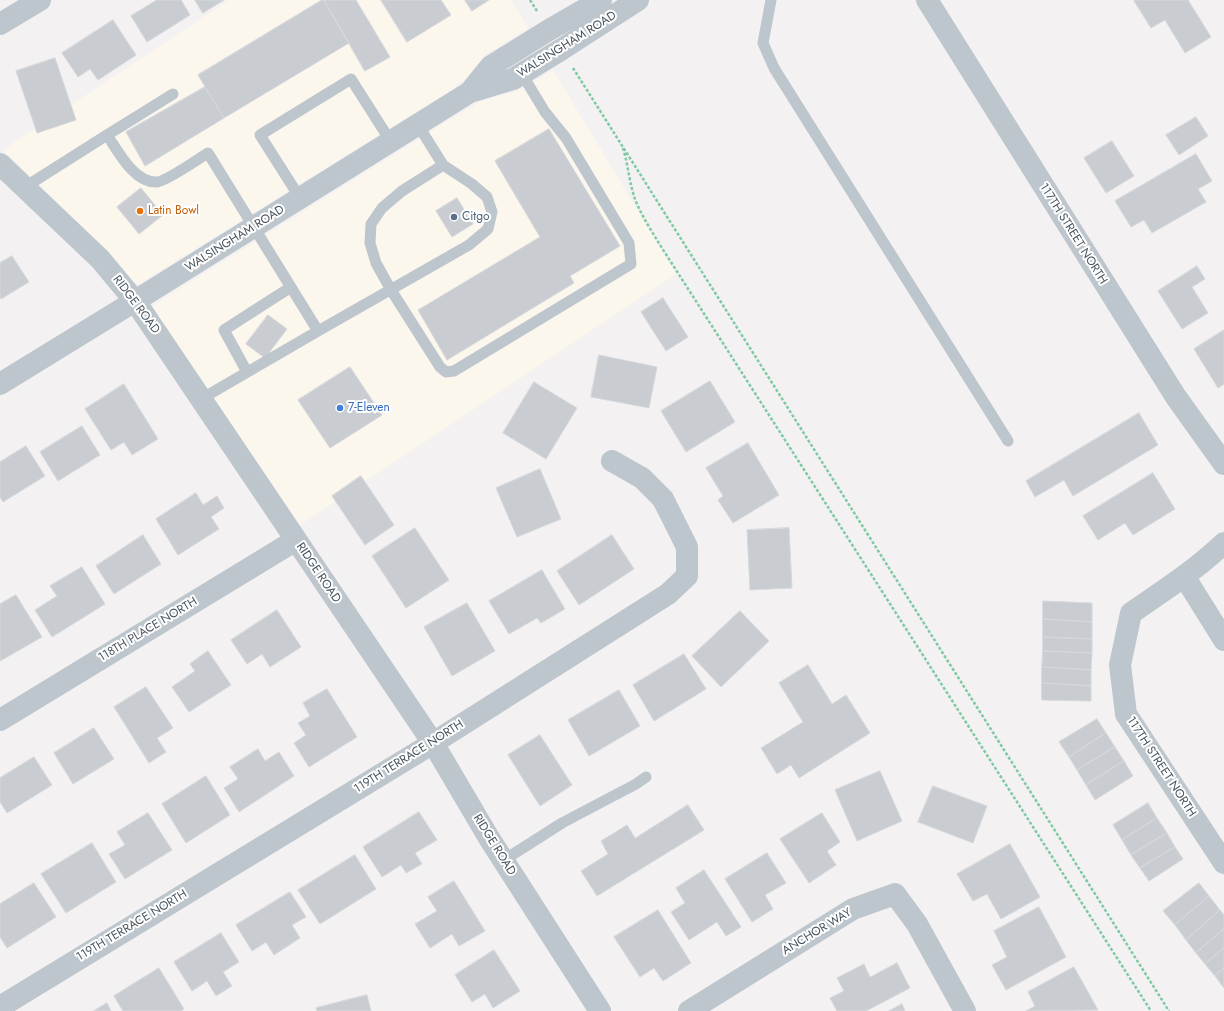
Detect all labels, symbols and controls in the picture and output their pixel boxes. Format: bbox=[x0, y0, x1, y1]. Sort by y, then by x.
street label: WALSINGHAM ROAD bbox=[515, 9, 619, 81]
street label: 117TH STREET NORTH bbox=[1036, 181, 1110, 287]
street label: WALSINGHAM ROAD bbox=[183, 203, 287, 275]
place label: Latin Bowl bbox=[148, 204, 199, 218]
marker: Latin Bowl bbox=[135, 206, 145, 216]
place label: Citgo bbox=[462, 210, 490, 224]
marker: Citgo bbox=[449, 212, 459, 222]
street label: RIDGE ROAD bbox=[109, 273, 163, 337]
place label: 7-Eleven bbox=[348, 401, 390, 415]
marker: 7-Eleven bbox=[335, 403, 345, 413]
street label: RIDGE ROAD bbox=[293, 540, 343, 606]
street label: 118TH PLACE NORTH bbox=[96, 595, 200, 665]
street label: 117TH STREET NORTH bbox=[1123, 714, 1199, 820]
street label: 119TH TERRACE NORTH bbox=[352, 717, 466, 797]
street label: RIDGE ROAD bbox=[470, 812, 518, 878]
street label: 119TH TERRACE NORTH bbox=[74, 887, 190, 965]
street label: ANCHOR WAY bbox=[780, 906, 854, 958]

